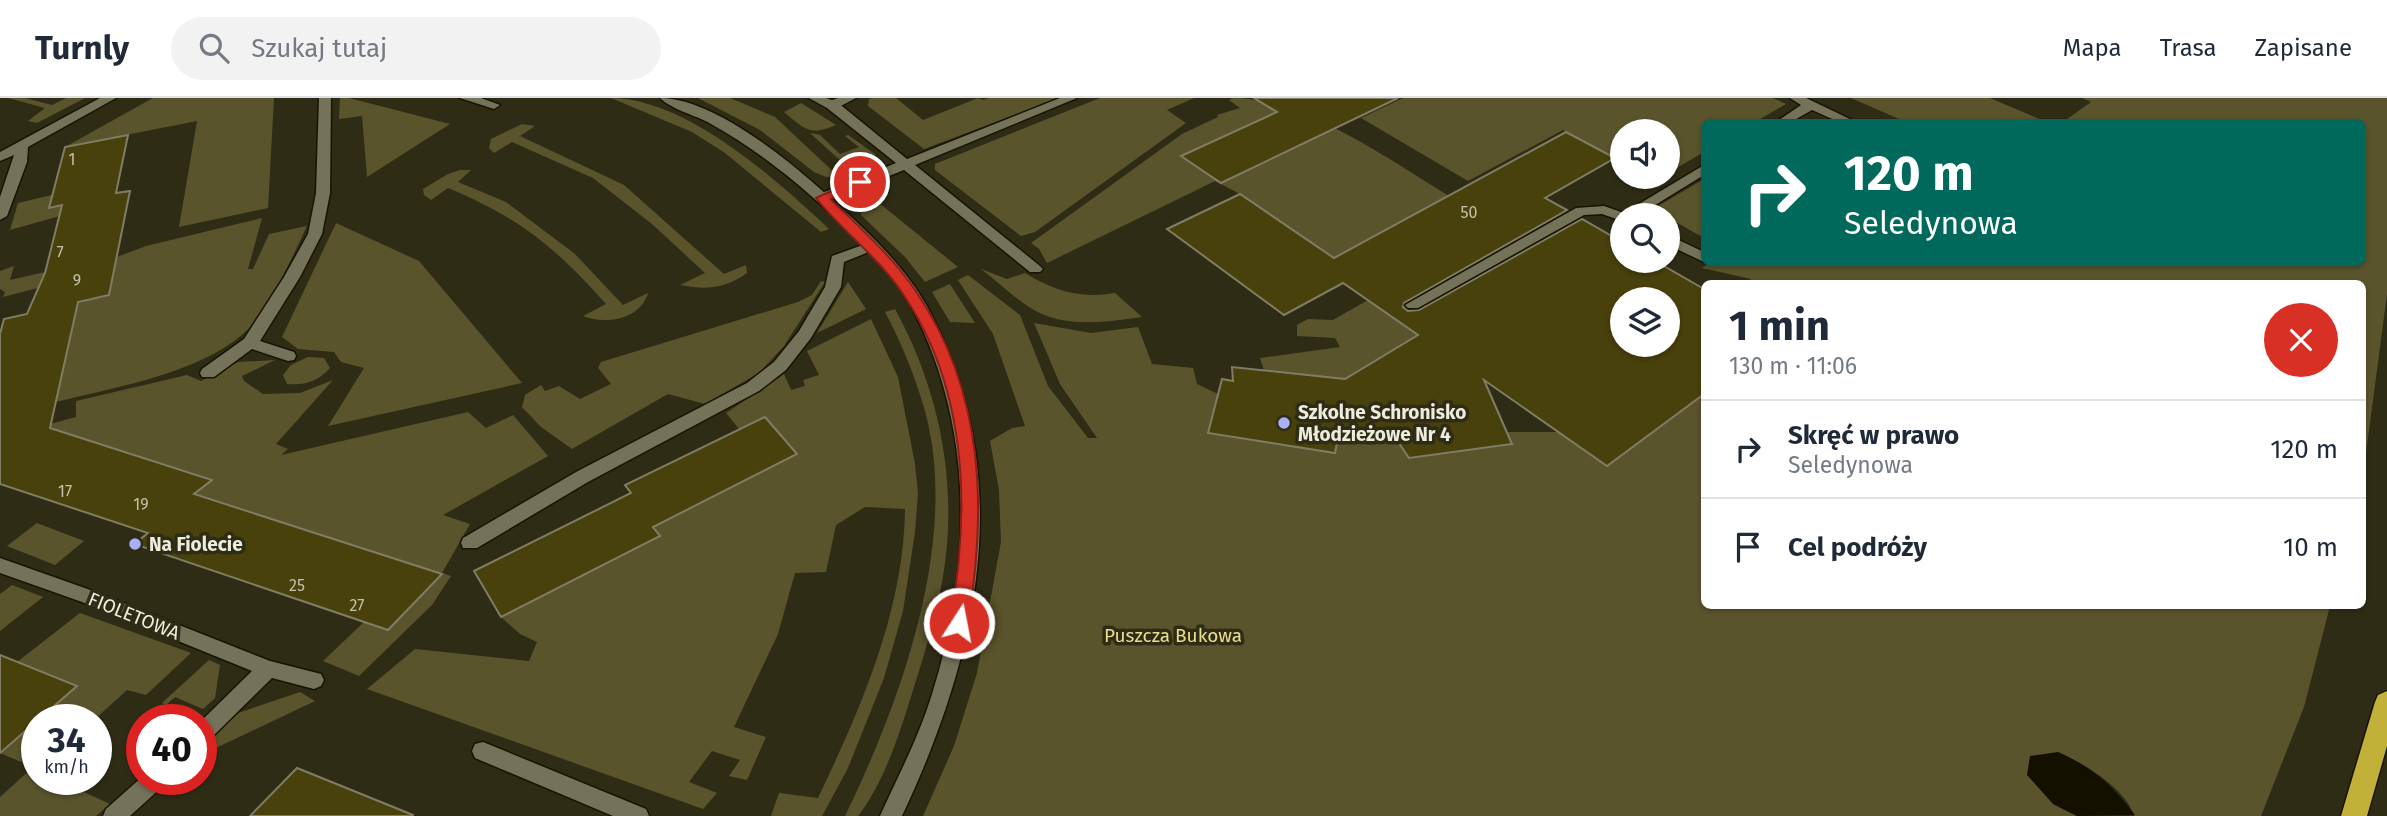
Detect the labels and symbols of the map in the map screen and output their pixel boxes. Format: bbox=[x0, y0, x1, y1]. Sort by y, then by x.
house number: 1 bbox=[69, 150, 75, 169]
pin bbox=[830, 152, 890, 212]
house number: 50 bbox=[1461, 203, 1478, 222]
house number: 7 bbox=[56, 243, 64, 262]
house number: 9 bbox=[73, 271, 81, 290]
place label: Szkolne Schronisko Młodzieżowe Nr 4 bbox=[1298, 401, 1466, 446]
marker: Szkolne Schronisko Młodzieżowe Nr 4 bbox=[1276, 415, 1292, 431]
house number: 17 bbox=[58, 482, 72, 501]
house number: 19 bbox=[133, 495, 149, 514]
place label: Na Fiolecie bbox=[149, 533, 243, 556]
marker: Na Fiolecie bbox=[127, 536, 143, 552]
house number: 25 bbox=[289, 576, 305, 595]
position arrow bbox=[922, 586, 996, 660]
street label: FIOLETOWA bbox=[85, 587, 183, 645]
house number: 27 bbox=[350, 596, 364, 615]
park label: Puszcza Bukowa bbox=[1104, 624, 1242, 647]
speed limit sign: 40 bbox=[126, 704, 217, 795]

